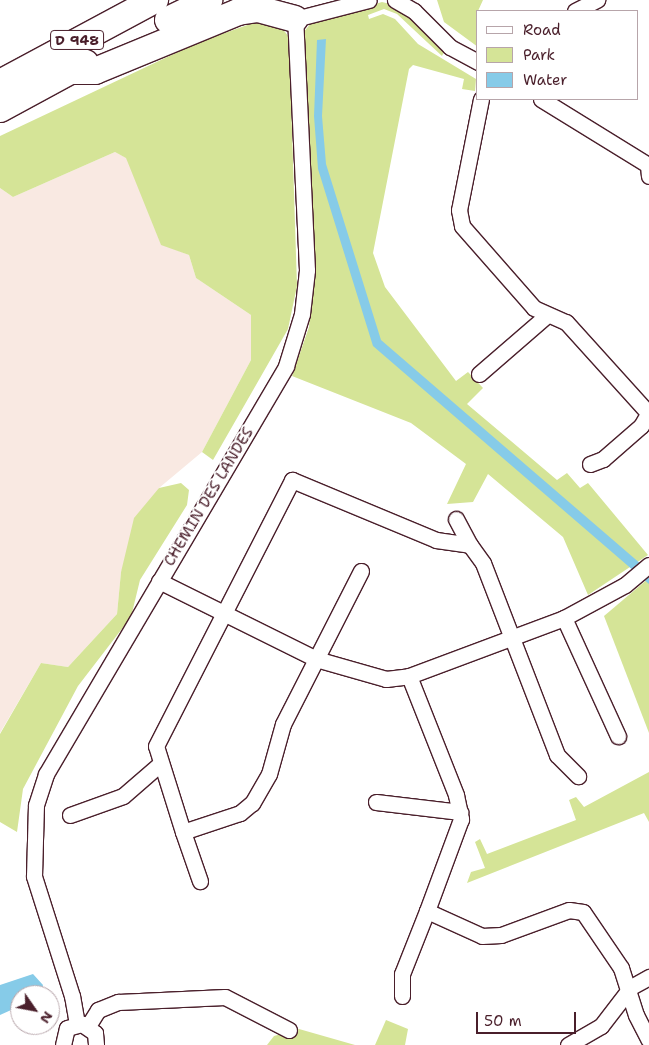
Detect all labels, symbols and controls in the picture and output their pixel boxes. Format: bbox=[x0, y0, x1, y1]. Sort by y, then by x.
legend bbox=[477, 10, 639, 100]
text: Road bbox=[523, 20, 561, 40]
road number: D 948 bbox=[50, 28, 104, 52]
text: Park bbox=[523, 45, 555, 65]
text: Water bbox=[523, 70, 567, 90]
street label: CHEMIN DES LANDES bbox=[161, 424, 257, 570]
north arrow bbox=[10, 985, 60, 1035]
scale bar bbox=[479, 1002, 579, 1034]
text: N bbox=[36, 1008, 57, 1027]
text: 50 m bbox=[484, 1011, 522, 1031]

